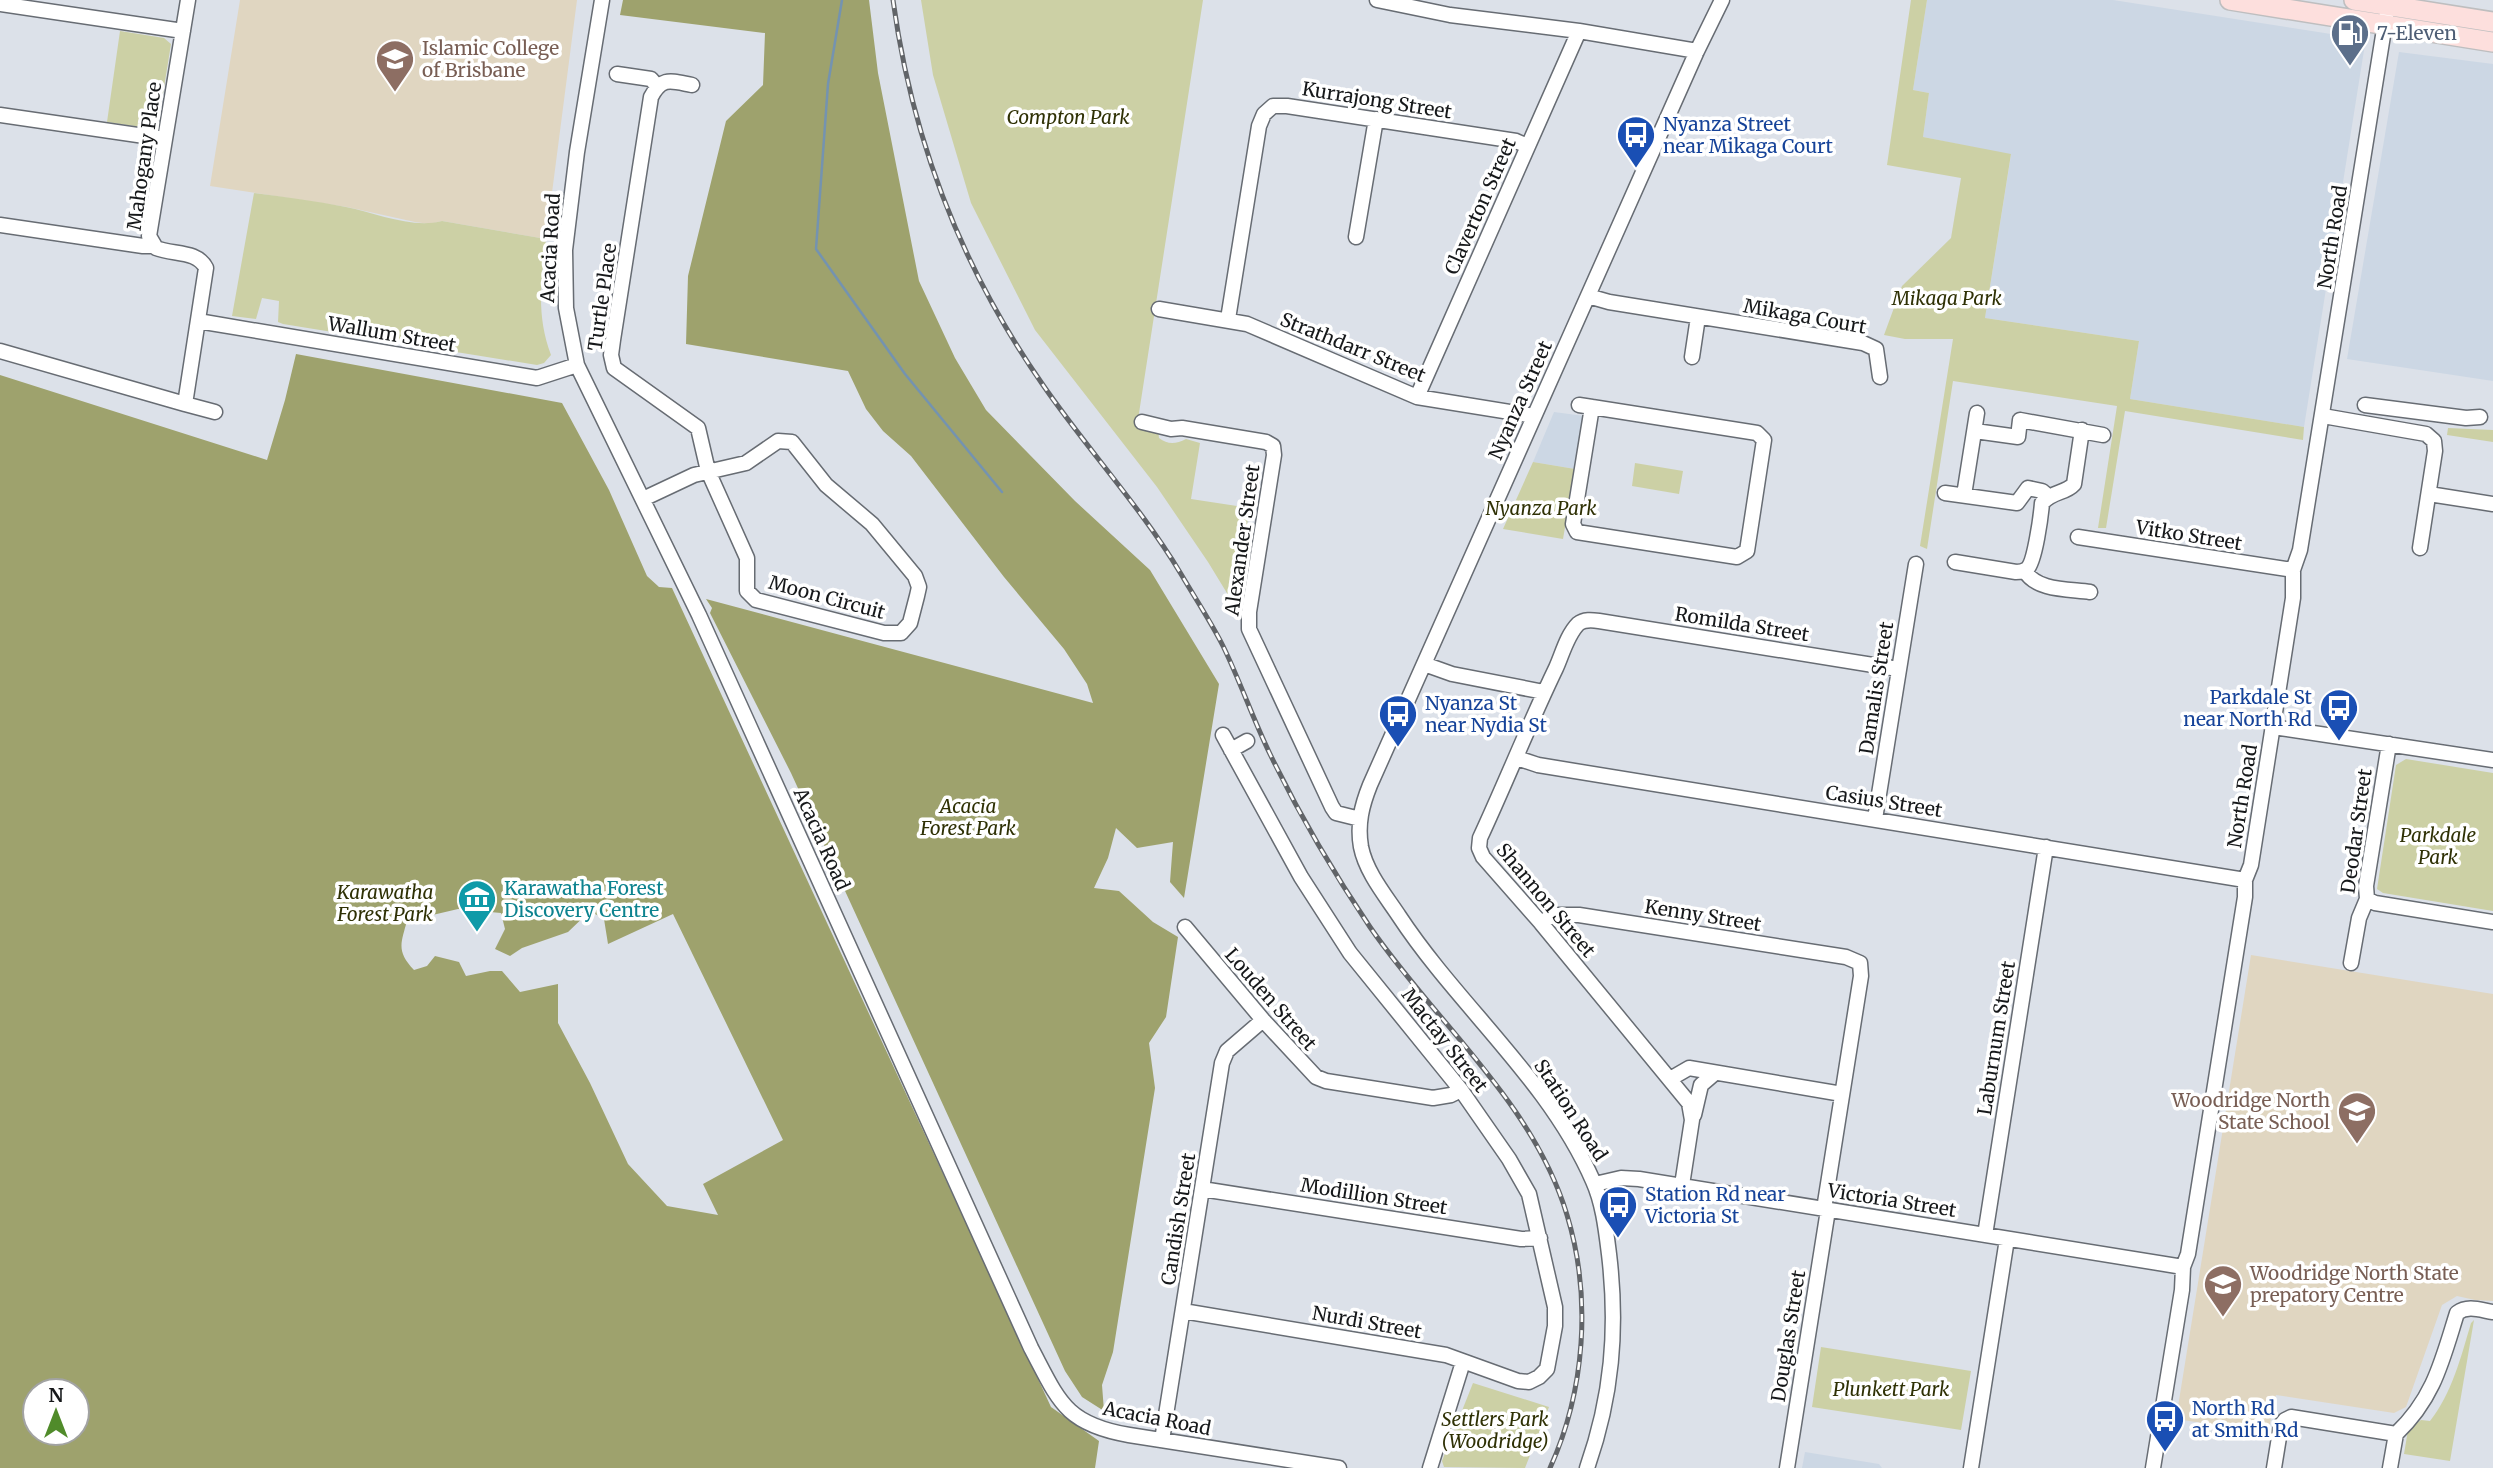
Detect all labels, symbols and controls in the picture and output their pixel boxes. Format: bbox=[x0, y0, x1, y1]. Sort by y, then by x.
fuel station icon: 7-Eleven bbox=[2329, 12, 2371, 67]
place label: 7-Eleven bbox=[2377, 21, 2457, 45]
place label: Islamic College of Brisbane bbox=[422, 36, 559, 82]
school or university icon: Islamic College of Brisbane bbox=[374, 38, 416, 93]
street label: Kurrajong Street bbox=[1300, 76, 1454, 124]
street label: Mahogany Place bbox=[122, 80, 166, 232]
park label: Compton Park bbox=[1006, 105, 1130, 129]
place label: Nyanza Street near Mikaga Court bbox=[1663, 112, 1834, 158]
bus stop icon: Nyanza Street near Mikaga Court bbox=[1615, 114, 1657, 169]
street label: Claverton Street bbox=[1439, 133, 1521, 278]
street label: North Road bbox=[2312, 183, 2352, 291]
street label: Acacia Road bbox=[535, 193, 565, 304]
street label: Turtle Place bbox=[583, 241, 621, 353]
park label: Mikaga Park bbox=[1891, 286, 2003, 310]
street label: Mikaga Court bbox=[1742, 293, 1869, 339]
street label: Strathdarr Street bbox=[1277, 307, 1430, 387]
street label: Wallum Street bbox=[325, 311, 458, 357]
street label: Nyanza Street bbox=[1483, 336, 1557, 463]
street label: Alexander Street bbox=[1219, 462, 1265, 618]
park label: Nyanza Park bbox=[1485, 496, 1597, 520]
street label: Vitko Street bbox=[2133, 515, 2244, 555]
street label: Moon Circuit bbox=[766, 570, 888, 624]
street label: Romilda Street bbox=[1673, 602, 1811, 647]
street label: Damalis Street bbox=[1854, 619, 1898, 756]
place label: Parkdale St near North Rd bbox=[2183, 685, 2313, 731]
bus stop icon: Parkdale St near North Rd bbox=[2318, 687, 2360, 742]
place label: Nyanza St near Nydia St bbox=[1425, 691, 1547, 737]
bus stop icon: Nyanza St near Nydia St bbox=[1377, 693, 1419, 748]
street label: North Road bbox=[2222, 742, 2262, 850]
street label: Deodar Street bbox=[2335, 767, 2377, 895]
street label: Casius Street bbox=[1824, 780, 1945, 822]
street label: Acacia Road bbox=[788, 783, 855, 894]
park label: Acacia Forest Park bbox=[919, 794, 1016, 840]
park label: Parkdale Park bbox=[2400, 823, 2477, 869]
street label: Shannon Street bbox=[1491, 838, 1601, 962]
place label: Karawatha Forest Discovery Centre bbox=[504, 876, 664, 922]
museum icon: Karawatha Forest Discovery Centre bbox=[456, 878, 498, 933]
park label: Karawatha Forest Park bbox=[336, 880, 433, 926]
street label: Kenny Street bbox=[1643, 894, 1764, 936]
street label: Louden Street bbox=[1220, 943, 1322, 1056]
street label: Laburnum Street bbox=[1972, 959, 2020, 1117]
street label: Mactay Street bbox=[1397, 983, 1494, 1097]
street label: Station Road bbox=[1529, 1055, 1613, 1165]
place label: Woodridge North State School bbox=[2171, 1088, 2330, 1134]
school or university icon: Woodridge North State School bbox=[2336, 1090, 2378, 1145]
street label: Candish Street bbox=[1156, 1151, 1200, 1287]
street label: Modillion Street bbox=[1299, 1173, 1450, 1220]
street label: Victoria Street bbox=[1825, 1178, 1959, 1222]
place label: Station Rd near Victoria St bbox=[1644, 1182, 1786, 1228]
bus stop icon: Station Rd near Victoria St bbox=[1597, 1184, 1639, 1239]
place label: Woodridge North State prepatory Centre bbox=[2249, 1261, 2459, 1307]
school or university icon: Woodridge North State prepatory Centre bbox=[2202, 1263, 2244, 1318]
street label: Douglas Street bbox=[1766, 1268, 1810, 1404]
street label: Nurdi Street bbox=[1310, 1301, 1424, 1344]
north arrow bbox=[21, 1377, 91, 1447]
park label: Plunkett Park bbox=[1833, 1377, 1950, 1401]
text: N bbox=[48, 1383, 64, 1407]
street label: Acacia Road bbox=[1100, 1396, 1213, 1440]
place label: North Rd at Smith Rd bbox=[2192, 1396, 2299, 1442]
bus stop icon: North Rd at Smith Rd bbox=[2144, 1398, 2186, 1453]
park label: Settlers Park (Woodridge) bbox=[1441, 1407, 1549, 1453]

